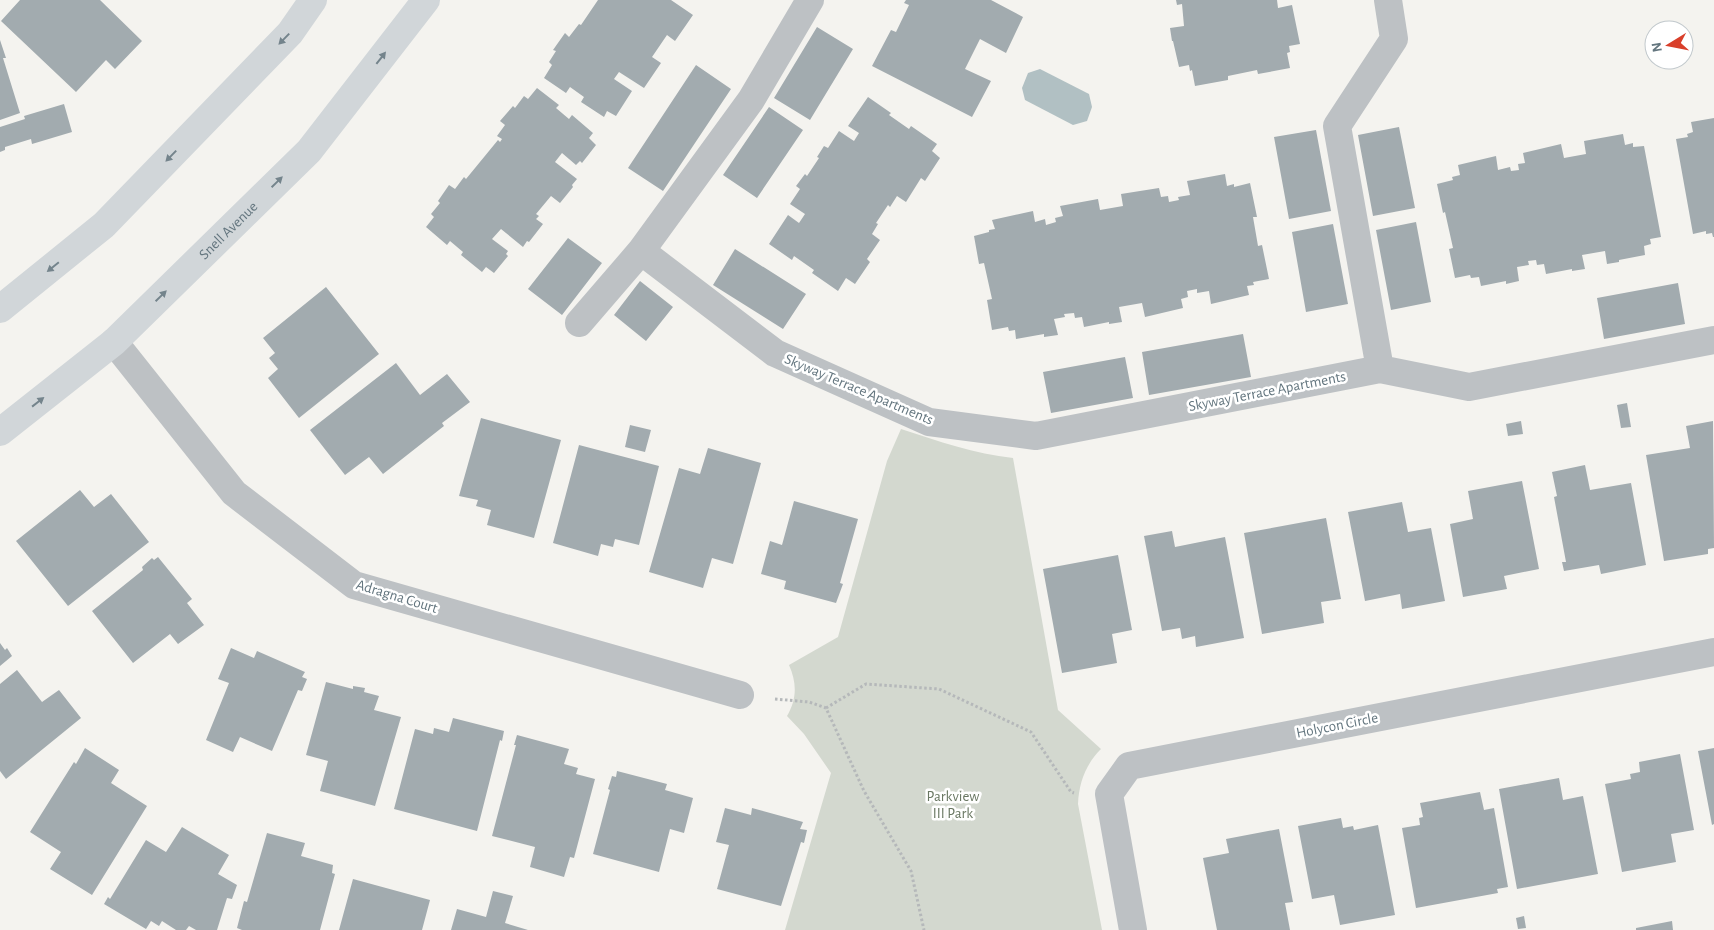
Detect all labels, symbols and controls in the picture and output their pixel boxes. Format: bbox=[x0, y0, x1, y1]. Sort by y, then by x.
north arrow bbox=[1644, 20, 1694, 70]
one-way arrow bbox=[278, 33, 290, 45]
text: N bbox=[1649, 41, 1665, 53]
one-way arrow bbox=[376, 52, 387, 65]
one-way arrow bbox=[165, 150, 177, 162]
one-way arrow bbox=[271, 176, 283, 188]
street label: Snell Avenue bbox=[196, 199, 261, 262]
one-way arrow bbox=[46, 261, 59, 272]
one-way arrow bbox=[155, 290, 167, 302]
street label: Skyway Terrace Apartments bbox=[782, 351, 935, 428]
street label: Skyway Terrace Apartments bbox=[1187, 369, 1347, 414]
one-way arrow bbox=[31, 396, 44, 407]
street label: Adragna Court bbox=[354, 577, 440, 616]
street label: Holycon Circle bbox=[1295, 710, 1379, 741]
park label: Parkview III Park bbox=[927, 789, 979, 821]

